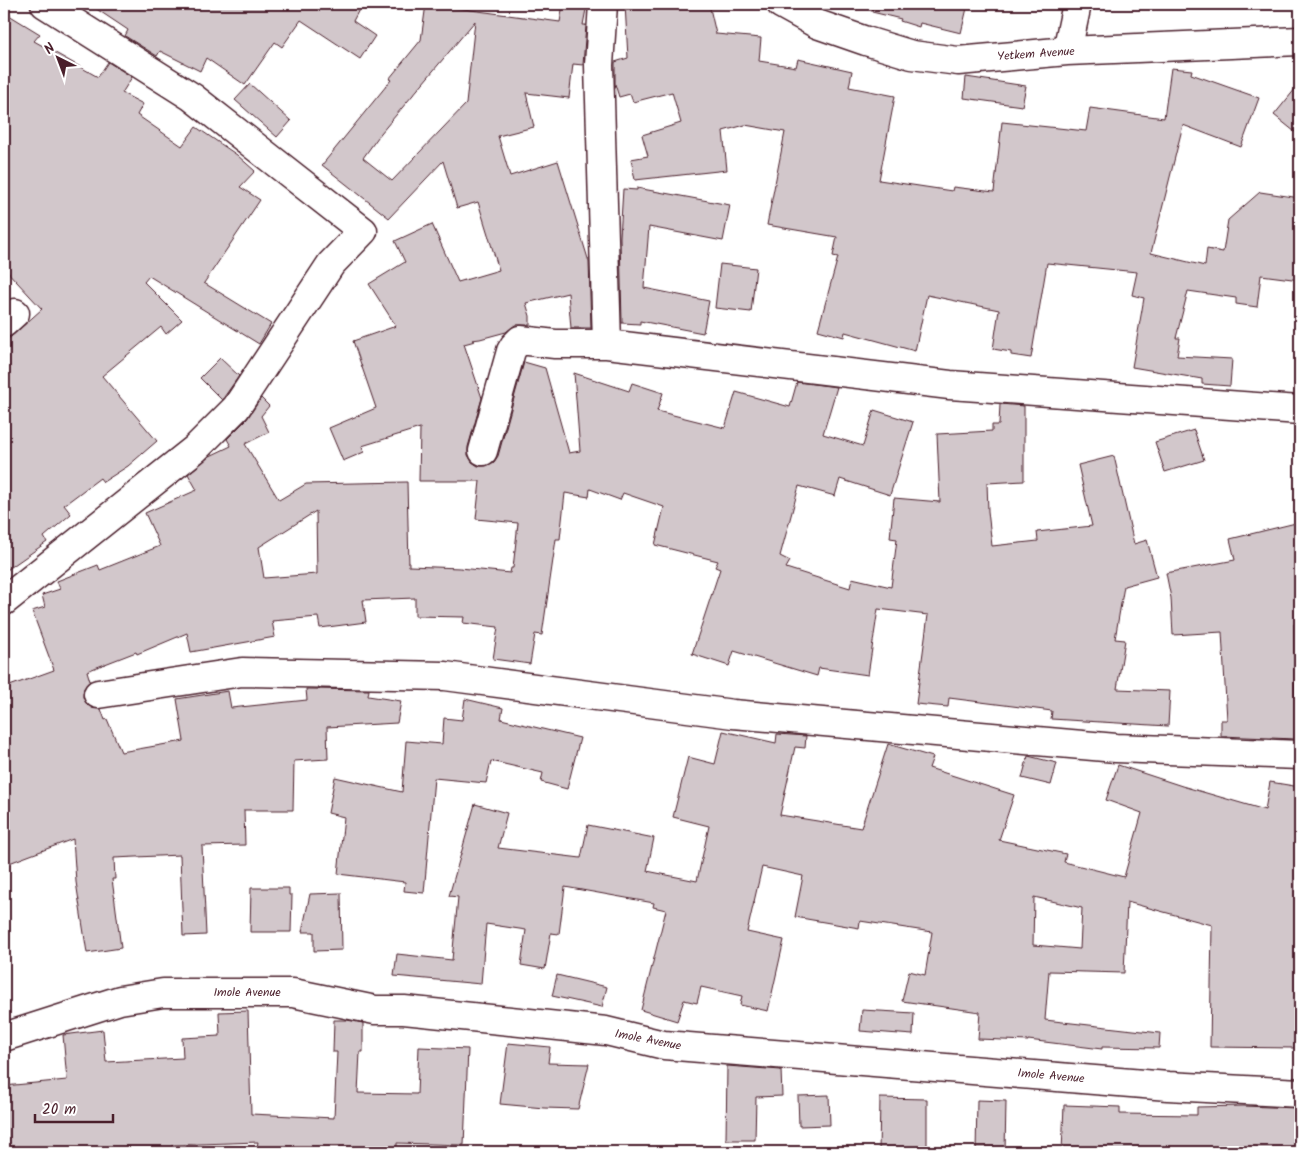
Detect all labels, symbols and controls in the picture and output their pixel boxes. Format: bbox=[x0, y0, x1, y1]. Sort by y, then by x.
north arrow bbox=[32, 32, 82, 82]
text: N bbox=[39, 38, 61, 60]
street label: Yetkem Avenue bbox=[997, 42, 1076, 66]
street label: Imole Avenue bbox=[213, 983, 281, 1002]
street label: Imole Avenue bbox=[613, 1024, 683, 1056]
street label: Imole Avenue bbox=[1017, 1064, 1086, 1088]
scale bar bbox=[35, 1091, 112, 1123]
text: 20 m bbox=[42, 1098, 76, 1122]

